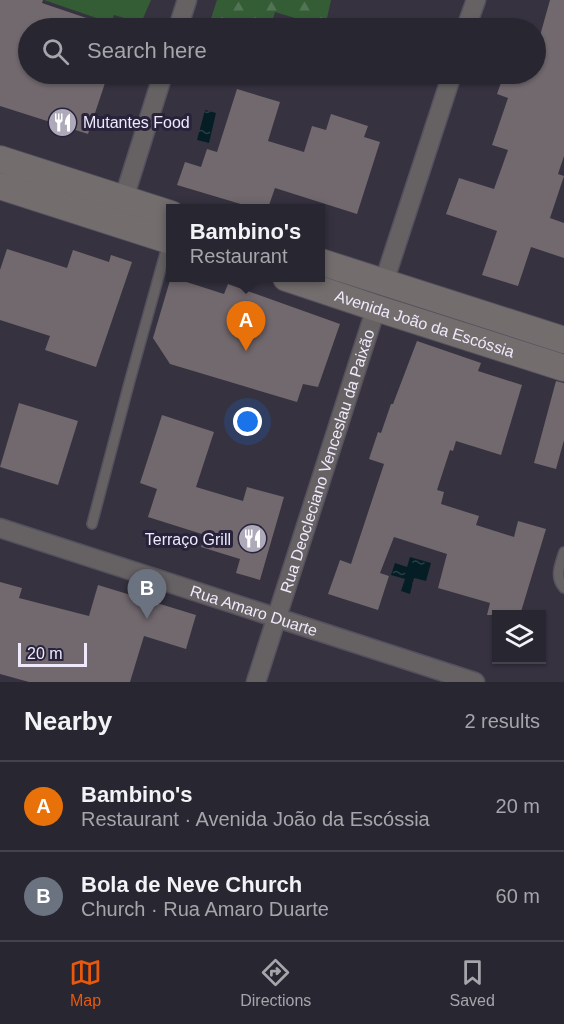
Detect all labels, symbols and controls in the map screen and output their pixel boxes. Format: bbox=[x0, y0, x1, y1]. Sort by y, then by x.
search box bbox=[18, 18, 546, 84]
icon: search bbox=[39, 35, 72, 68]
text: Search here bbox=[87, 38, 207, 63]
restaurant icon: Mutantes Food bbox=[46, 106, 78, 138]
place label: Mutantes Food bbox=[83, 114, 190, 131]
popup bbox=[166, 204, 325, 282]
text: Bambino's bbox=[190, 219, 301, 244]
text: Restaurant bbox=[190, 245, 288, 267]
street label: Avenida João da Escóssia bbox=[333, 286, 517, 360]
pin: A bbox=[226, 302, 266, 351]
street label: Rua Deocleciano Venceslau da Paixão bbox=[277, 327, 377, 595]
your location bbox=[233, 407, 262, 436]
restaurant icon: Terraço Grill bbox=[236, 523, 268, 555]
place label: Terraço Grill bbox=[145, 531, 231, 548]
pin: B bbox=[128, 570, 166, 619]
street label: Rua Amaro Duarte bbox=[188, 582, 320, 639]
map controls bbox=[492, 610, 546, 664]
button: layers bbox=[492, 610, 546, 664]
scale bar bbox=[18, 640, 87, 668]
text: 20 m bbox=[27, 645, 63, 662]
text: Nearby bbox=[24, 706, 112, 736]
text: 2 results bbox=[464, 710, 540, 732]
text: Bambino's bbox=[81, 782, 193, 807]
text: A bbox=[36, 795, 51, 817]
text: 20 m bbox=[496, 795, 540, 817]
text: Restaurant · Avenida João da Escóssia bbox=[81, 808, 430, 830]
text: Bola de Neve Church bbox=[81, 872, 302, 897]
text: B bbox=[36, 885, 51, 907]
text: 60 m bbox=[496, 885, 540, 907]
text: Church · Rua Amaro Duarte bbox=[81, 898, 329, 920]
tab: Map bbox=[69, 956, 102, 1010]
tab: Directions bbox=[240, 956, 311, 1010]
tab: Saved bbox=[450, 956, 495, 1010]

